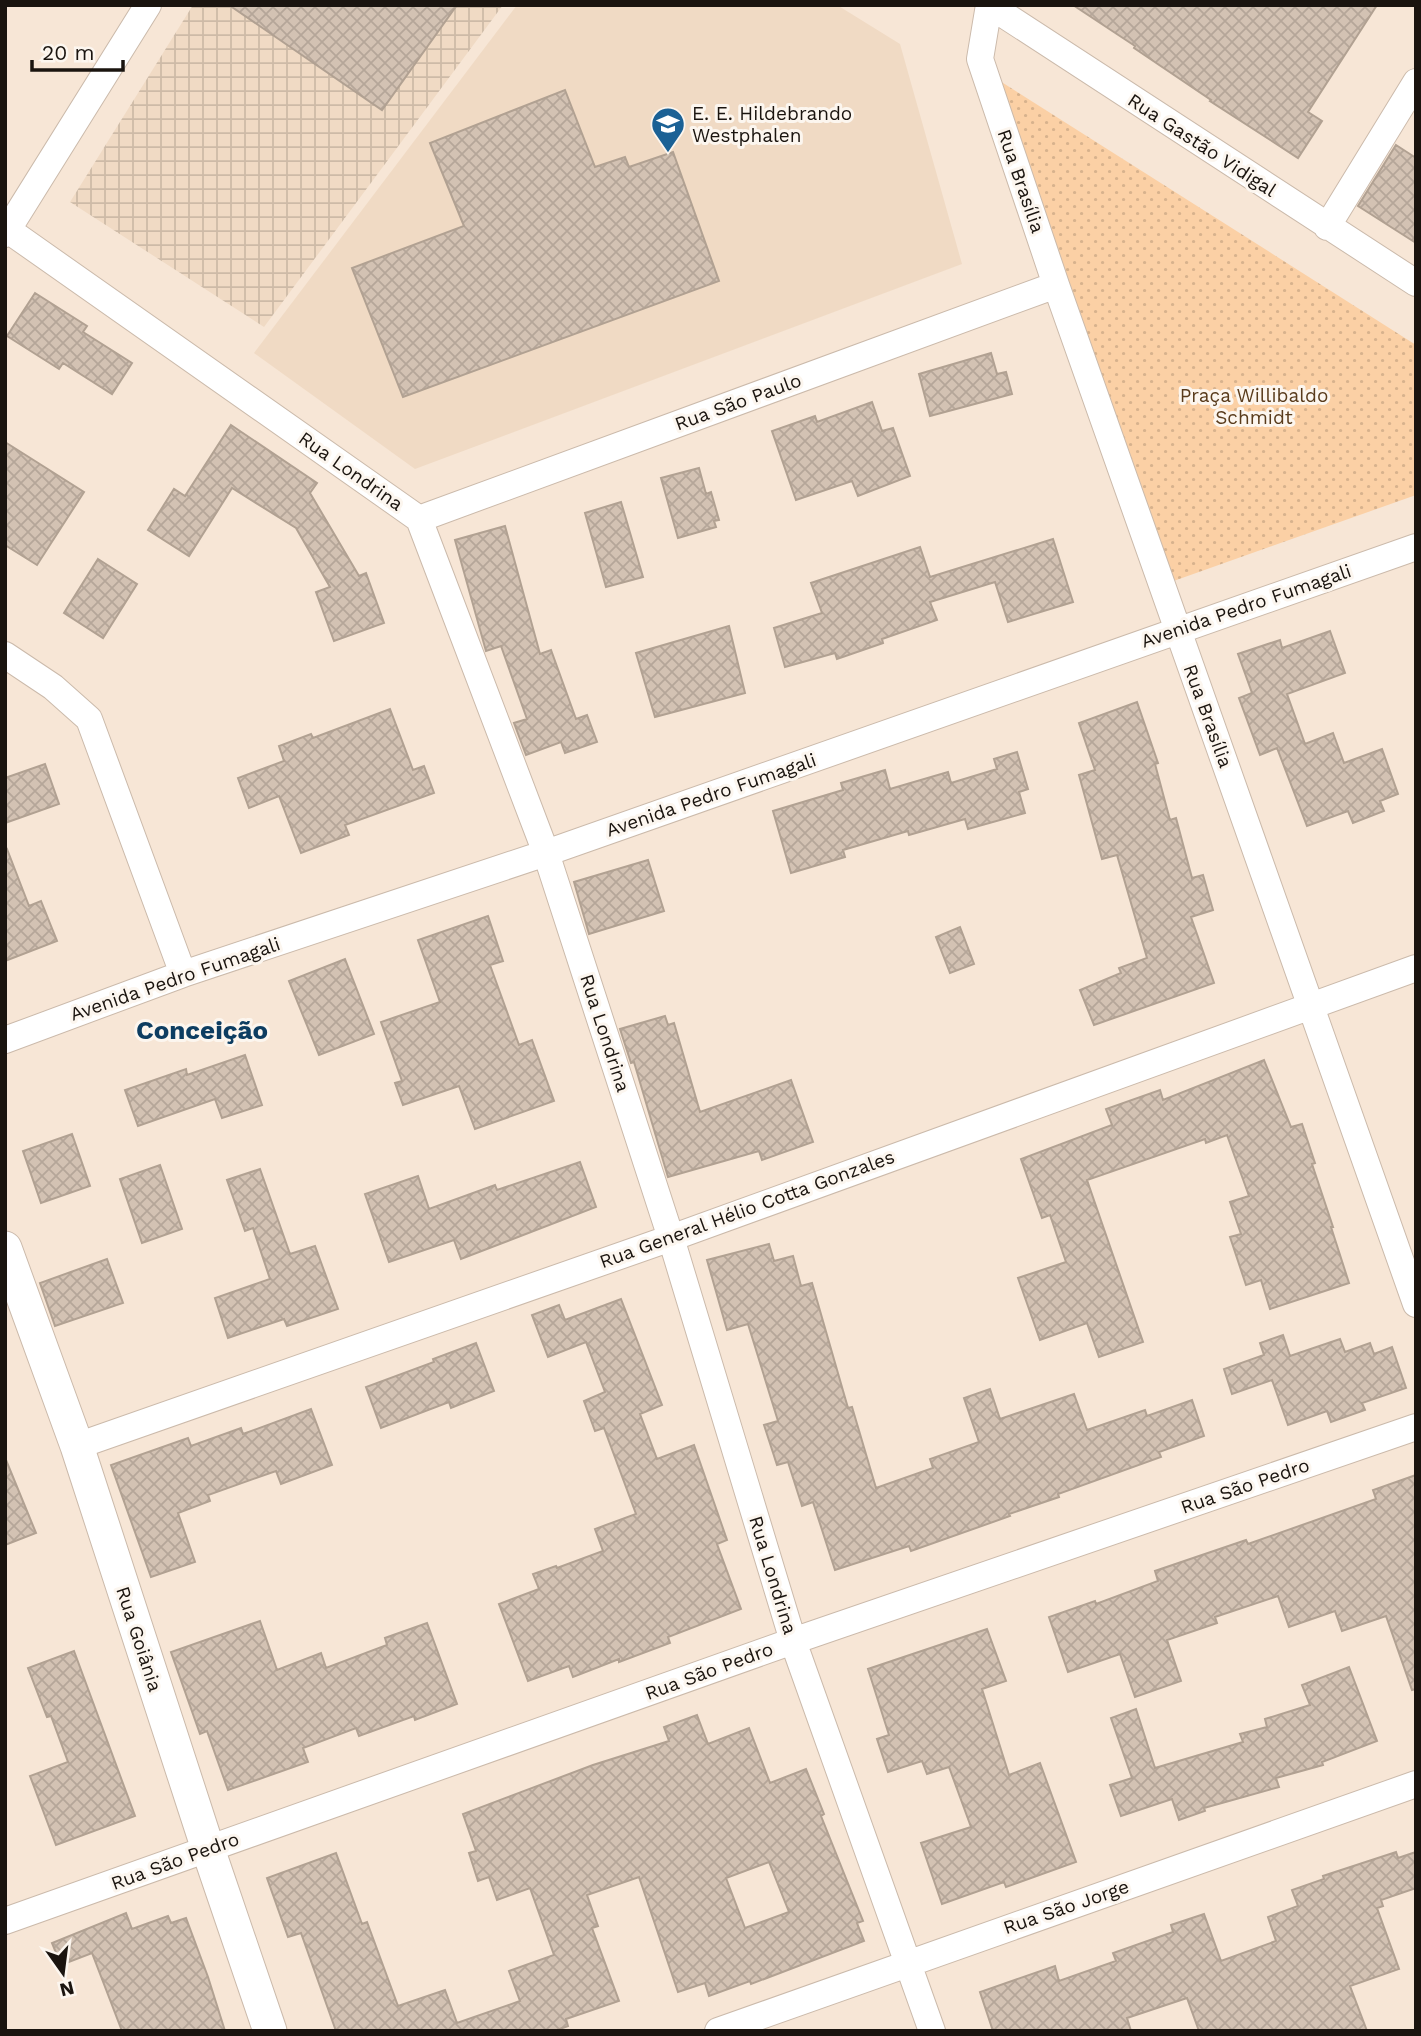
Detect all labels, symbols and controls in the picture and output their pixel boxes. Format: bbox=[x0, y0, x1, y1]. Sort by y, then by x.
scale bar bbox=[32, 28, 122, 72]
text: 20 m bbox=[42, 40, 94, 65]
street label: Rua Gastão Vidigal bbox=[1123, 88, 1281, 202]
place label: E. E. Hildebrando Westphalen bbox=[692, 102, 852, 147]
school or university icon: E. E. Hildebrando Westphalen bbox=[649, 105, 687, 154]
street label: Rua Brasília bbox=[992, 126, 1050, 236]
street label: Rua São Paulo bbox=[672, 368, 804, 436]
park label: Praça Willibaldo Schmidt bbox=[1180, 384, 1328, 429]
street label: Rua Londrina bbox=[294, 426, 408, 516]
street label: Avenida Pedro Fumagali bbox=[1138, 559, 1354, 653]
street label: Rua Brasília bbox=[1179, 661, 1237, 771]
street label: Avenida Pedro Fumagali bbox=[603, 748, 819, 842]
street label: Avenida Pedro Fumagali bbox=[67, 932, 283, 1026]
street label: Rua Londrina bbox=[575, 971, 635, 1095]
district label: Conceição bbox=[136, 1015, 268, 1045]
street label: Rua General Hélio Cotta Gonzales bbox=[596, 1145, 898, 1273]
street label: Rua São Pedro bbox=[1178, 1453, 1312, 1519]
street label: Rua Londrina bbox=[744, 1513, 802, 1637]
street label: Rua Goiânia bbox=[111, 1583, 167, 1695]
street label: Rua São Pedro bbox=[642, 1637, 776, 1705]
street label: Rua São Pedro bbox=[108, 1827, 242, 1895]
street label: Rua São Jorge bbox=[1000, 1875, 1132, 1939]
north arrow bbox=[28, 1938, 98, 2008]
text: N bbox=[57, 1976, 77, 2002]

